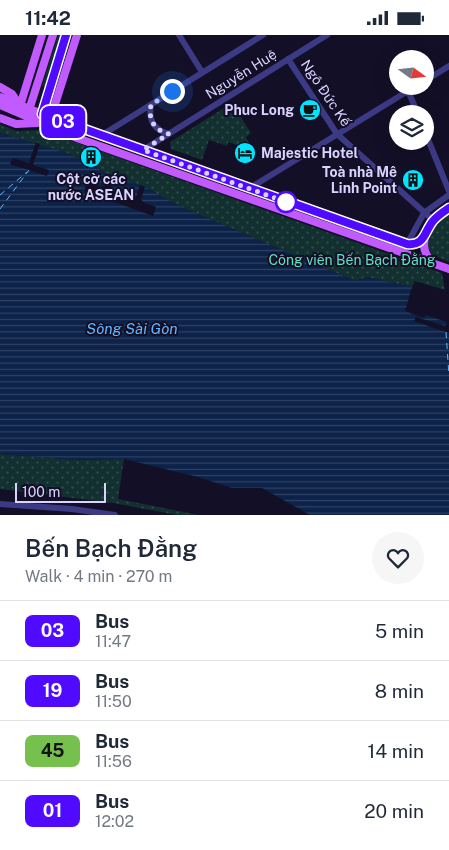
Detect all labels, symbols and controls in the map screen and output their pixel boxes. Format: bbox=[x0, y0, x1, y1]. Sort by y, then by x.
text: 11:42 bbox=[25, 7, 71, 29]
street label: Nguyễn Huệ bbox=[203, 46, 279, 102]
north arrow bbox=[389, 50, 434, 95]
map controls bbox=[389, 50, 434, 150]
street label: Ngô Ðức Kế bbox=[298, 57, 354, 129]
your location bbox=[160, 79, 185, 104]
cafe icon: Phuc Long bbox=[298, 98, 322, 122]
place label: Phuc Long bbox=[224, 102, 294, 118]
button: layers bbox=[389, 105, 434, 150]
line badge: 03 bbox=[40, 106, 86, 138]
text: 03 bbox=[51, 111, 75, 132]
hotel icon: Majestic Hotel bbox=[233, 141, 257, 165]
building icon: Cột cờ các nước ASEAN bbox=[79, 145, 103, 169]
place label: Majestic Hotel bbox=[261, 145, 359, 161]
place label: Toà nhà Mê Linh Point bbox=[322, 164, 397, 196]
building icon: Toà nhà Mê Linh Point bbox=[401, 168, 425, 192]
place label: Cột cờ các nước ASEAN bbox=[48, 171, 134, 203]
unlabelled marker bbox=[275, 191, 297, 213]
park label: Công viên Bến Bạch Đằng bbox=[269, 252, 436, 268]
water label: Sông Sài Gòn bbox=[86, 320, 178, 337]
scale bar bbox=[15, 480, 106, 503]
text: 100 m bbox=[22, 484, 60, 500]
button: heart bbox=[372, 532, 424, 584]
text: Bến Bạch Đằng bbox=[25, 534, 197, 562]
text: Walk · 4 min · 270 m bbox=[25, 567, 172, 586]
text: Bus bbox=[95, 610, 129, 632]
text: 03 bbox=[41, 620, 64, 641]
text: 5 min bbox=[375, 620, 424, 642]
text: 11:47 bbox=[95, 632, 131, 651]
text: Bus bbox=[95, 670, 129, 692]
text: 19 bbox=[43, 680, 62, 701]
text: 8 min bbox=[375, 680, 424, 702]
text: 11:50 bbox=[95, 692, 132, 711]
text: Bus bbox=[95, 730, 129, 752]
text: 45 bbox=[41, 740, 64, 761]
text: 14 min bbox=[367, 740, 424, 762]
text: 11:56 bbox=[95, 752, 132, 771]
text: Bus bbox=[95, 790, 129, 812]
text: 01 bbox=[43, 800, 62, 821]
text: 20 min bbox=[364, 800, 424, 822]
text: 12:02 bbox=[95, 812, 134, 831]

